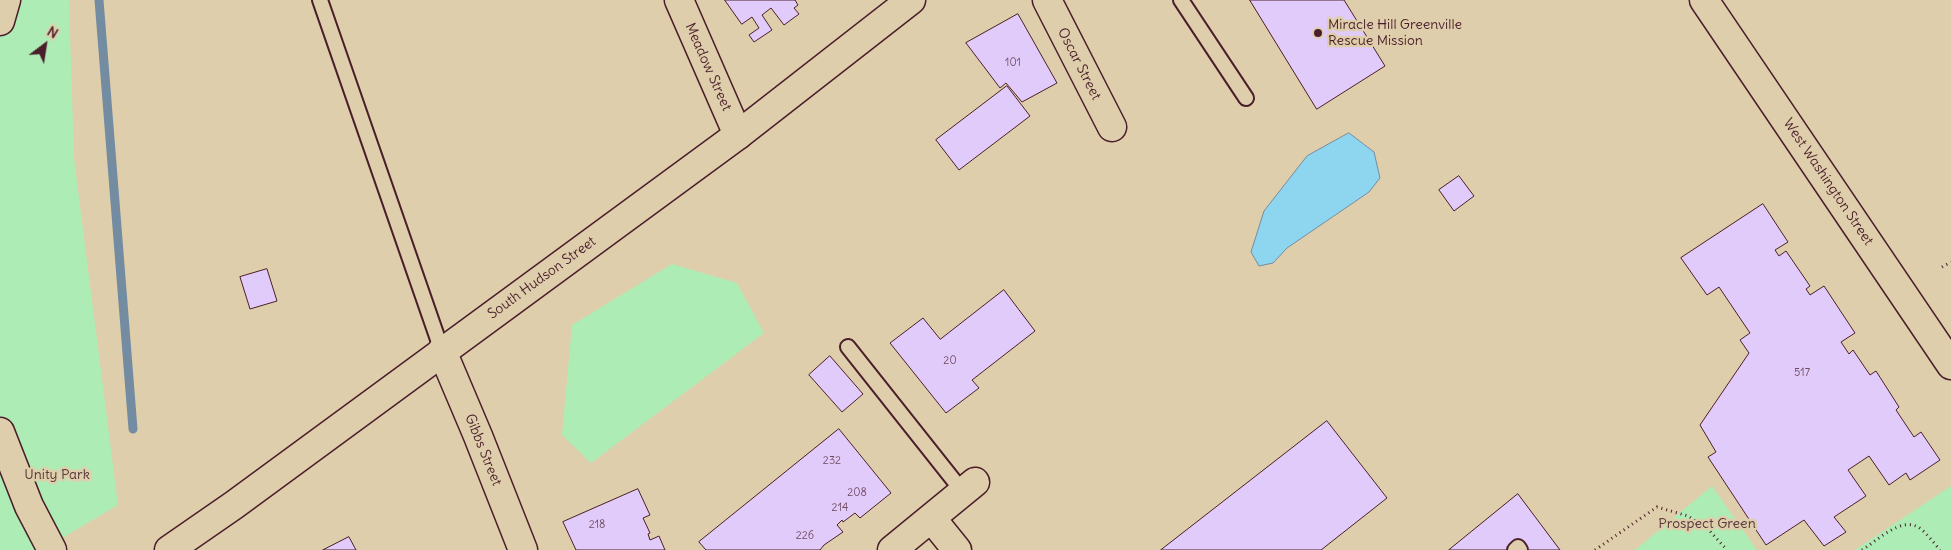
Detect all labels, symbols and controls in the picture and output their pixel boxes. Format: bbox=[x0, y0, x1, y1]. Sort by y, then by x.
place label: Miracle Hill Greenville Rescue Mission bbox=[1328, 17, 1462, 49]
north arrow bbox=[20, 20, 70, 70]
street label: Meadow Street bbox=[681, 20, 735, 114]
text: N bbox=[44, 22, 62, 42]
street label: Oscar Street bbox=[1054, 25, 1104, 103]
marker: Miracle Hill Greenville Rescue Mission bbox=[1312, 27, 1324, 39]
house number: 101 bbox=[1005, 56, 1021, 70]
street label: West Washington Street bbox=[1779, 115, 1877, 249]
street label: South Hudson Street bbox=[485, 233, 599, 323]
house number: 20 bbox=[943, 354, 957, 368]
house number: 517 bbox=[1794, 366, 1810, 380]
street label: Gibbs Street bbox=[461, 412, 505, 488]
house number: 232 bbox=[823, 454, 841, 468]
park label: Unity Park bbox=[24, 467, 90, 483]
house number: 208 bbox=[847, 486, 867, 500]
house number: 214 bbox=[832, 501, 848, 515]
park label: Prospect Green bbox=[1658, 516, 1756, 532]
house number: 218 bbox=[589, 518, 605, 532]
house number: 226 bbox=[796, 529, 814, 543]

